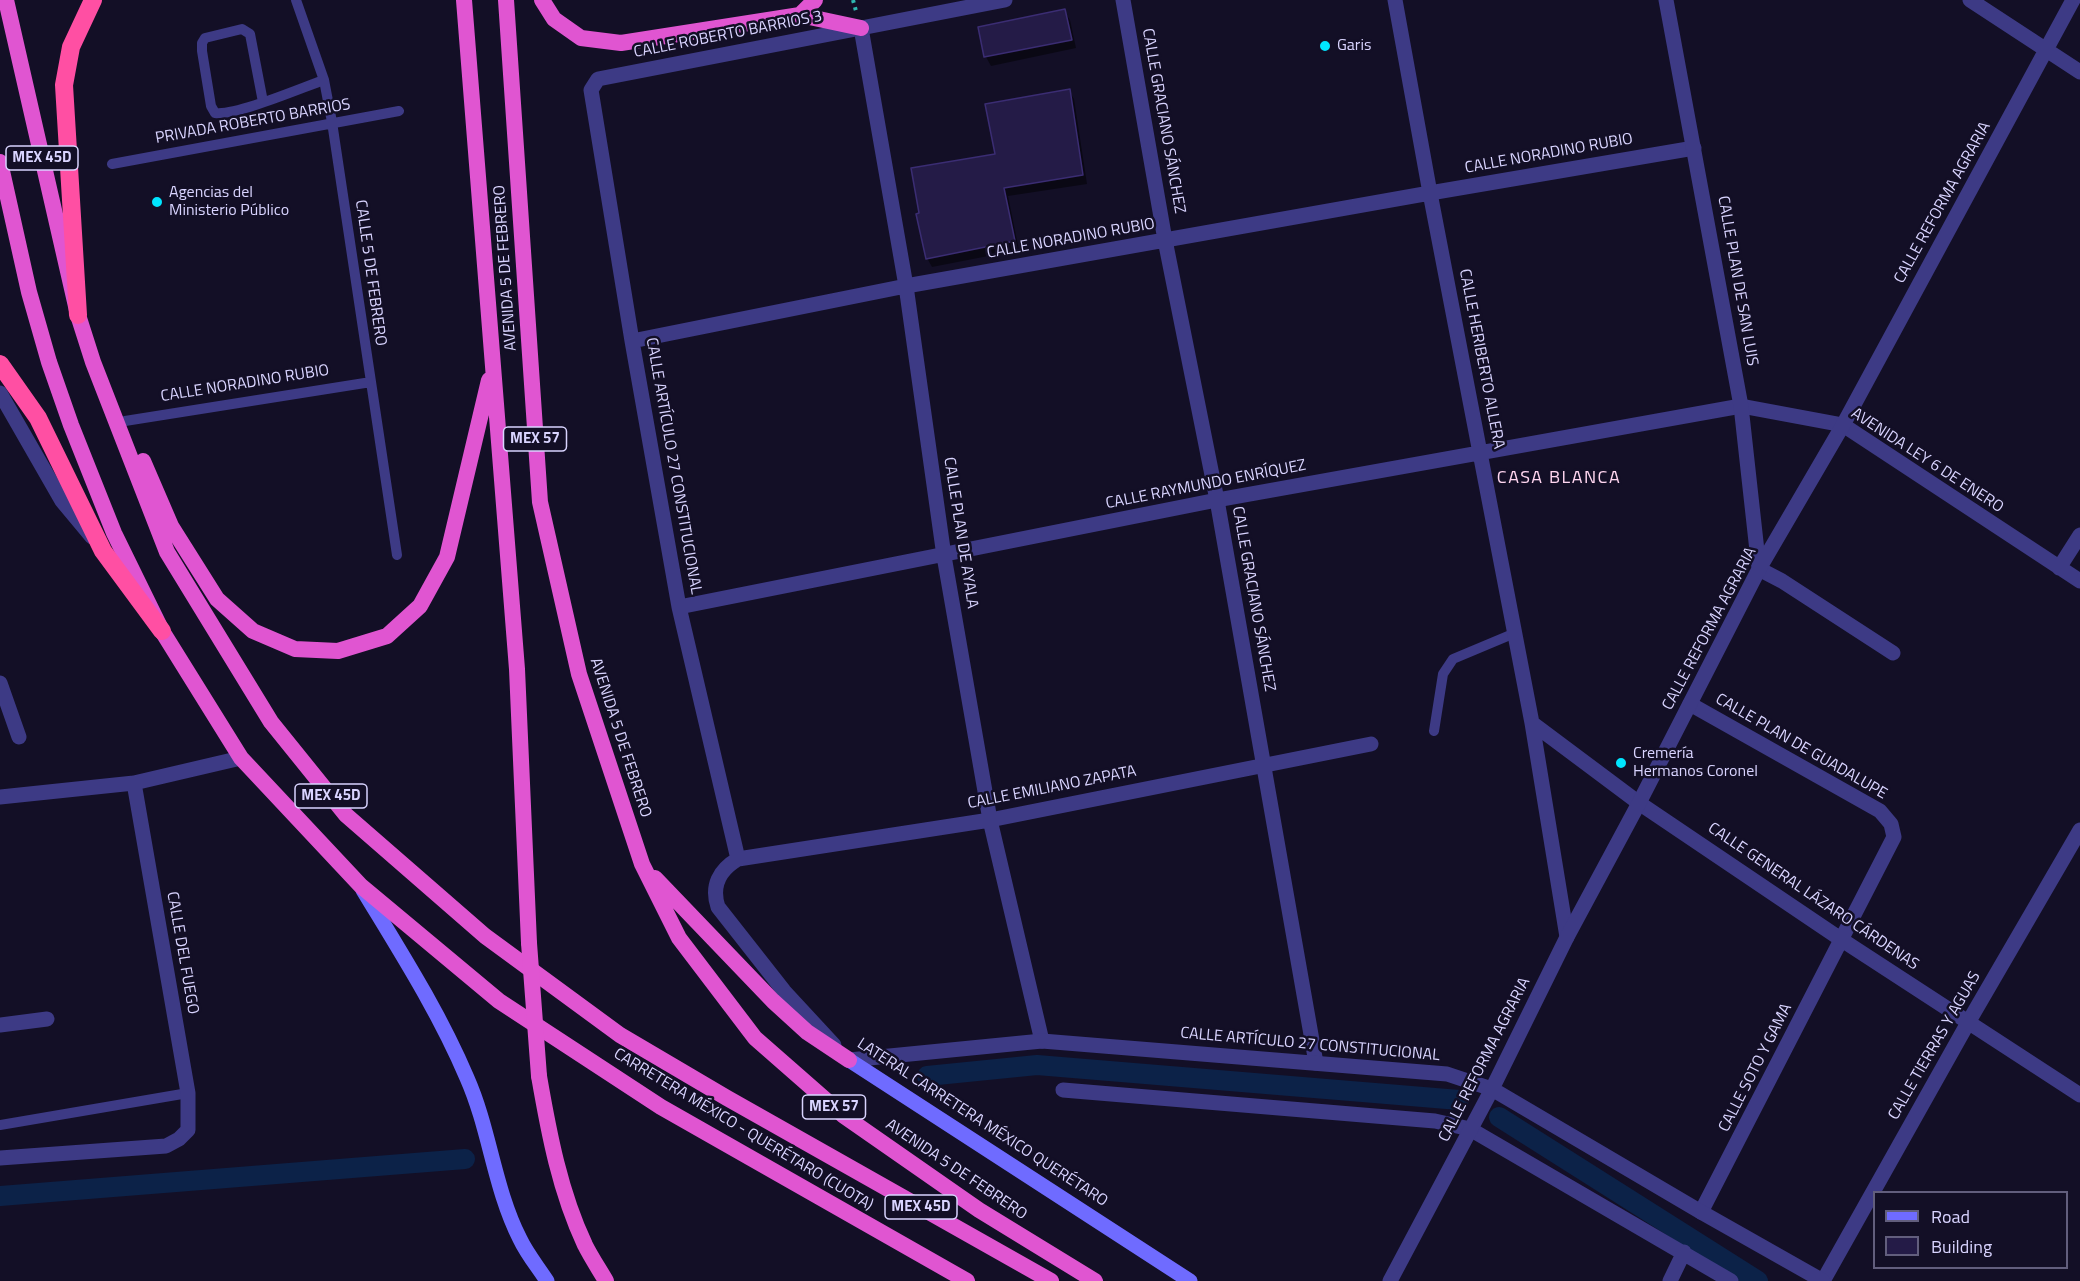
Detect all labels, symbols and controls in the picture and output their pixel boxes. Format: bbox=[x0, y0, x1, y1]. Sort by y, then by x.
street label: CALLE ROBERTO BARRIOS 3 bbox=[632, 7, 824, 63]
street label: CALLE GRACIANO SÁNCHEZ bbox=[1137, 27, 1189, 215]
place label: Garis bbox=[1337, 36, 1371, 56]
marker: Garis bbox=[1318, 39, 1332, 53]
street label: PRIVADA ROBERTO BARRIOS bbox=[154, 95, 352, 149]
street label: CALLE REFORMA AGRARIA bbox=[1891, 119, 1995, 287]
street label: CALLE NORADINO RUBIO bbox=[1463, 130, 1635, 178]
road number: MEX 45D bbox=[6, 146, 78, 170]
place label: Agencias del Ministerio Público bbox=[169, 183, 289, 221]
street label: AVENIDA 5 DE FEBRERO bbox=[491, 184, 521, 352]
street label: CALLE PLAN DE SAN LUIS bbox=[1713, 194, 1761, 368]
marker: Agencias del Ministerio Público bbox=[150, 195, 164, 209]
street label: CALLE 5 DE FEBRERO bbox=[350, 199, 390, 347]
street label: CALLE NORADINO RUBIO bbox=[985, 215, 1157, 263]
street label: CALLE HERIBERTO ALLERA bbox=[1454, 267, 1508, 451]
street label: CALLE ARTÍCULO 27 CONSTITUCIONAL bbox=[641, 336, 705, 596]
street label: CALLE NORADINO RUBIO bbox=[159, 361, 331, 407]
street label: AVENIDA LEY 6 DE ENERO bbox=[1847, 405, 2007, 517]
road number: MEX 57 bbox=[504, 427, 566, 451]
street label: CALLE PLAN DE AYALA bbox=[939, 456, 981, 610]
street label: CALLE RAYMUNDO ENRÍQUEZ bbox=[1104, 456, 1308, 514]
district label: CASA BLANCA bbox=[1497, 468, 1621, 490]
street label: CALLE GRACIANO SÁNCHEZ bbox=[1227, 505, 1279, 693]
street label: CALLE REFORMA AGRARIA bbox=[1659, 544, 1761, 714]
street label: AVENIDA 5 DE FEBRERO bbox=[585, 656, 655, 820]
street label: CALLE PLAN DE GUADALUPE bbox=[1712, 690, 1890, 804]
place label: Cremería Hermanos Coronel bbox=[1633, 744, 1758, 782]
marker: Cremería Hermanos Coronel bbox=[1614, 756, 1628, 770]
street label: CALLE EMILIANO ZAPATA bbox=[966, 762, 1138, 814]
road number: MEX 45D bbox=[295, 784, 367, 808]
street label: CALLE GENERAL LÁZARO CÁRDENAS bbox=[1704, 819, 1922, 975]
street label: CALLE DEL FUEGO bbox=[162, 890, 202, 1016]
street label: CALLE TIERRAS Y AGUAS bbox=[1885, 968, 1985, 1124]
street label: CALLE REFORMA AGRARIA bbox=[1435, 975, 1535, 1145]
street label: CALLE SOTO Y GAMA bbox=[1715, 1001, 1797, 1135]
street label: CALLE ARTÍCULO 27 CONSTITUCIONAL bbox=[1180, 1024, 1440, 1066]
street label: LATERAL CARRETERA MÉXICO QUERÉTARO bbox=[853, 1035, 1111, 1211]
street label: CARRETERA MÉXICO - QUERÉTARO (CUOTA) bbox=[610, 1045, 876, 1215]
road number: MEX 57 bbox=[802, 1095, 866, 1119]
street label: AVENIDA 5 DE FEBRERO bbox=[882, 1115, 1030, 1225]
legend bbox=[1873, 1191, 2068, 1269]
road number: MEX 45D bbox=[885, 1195, 957, 1219]
text: Road bbox=[1931, 1203, 1970, 1230]
text: Building bbox=[1931, 1233, 1992, 1260]

